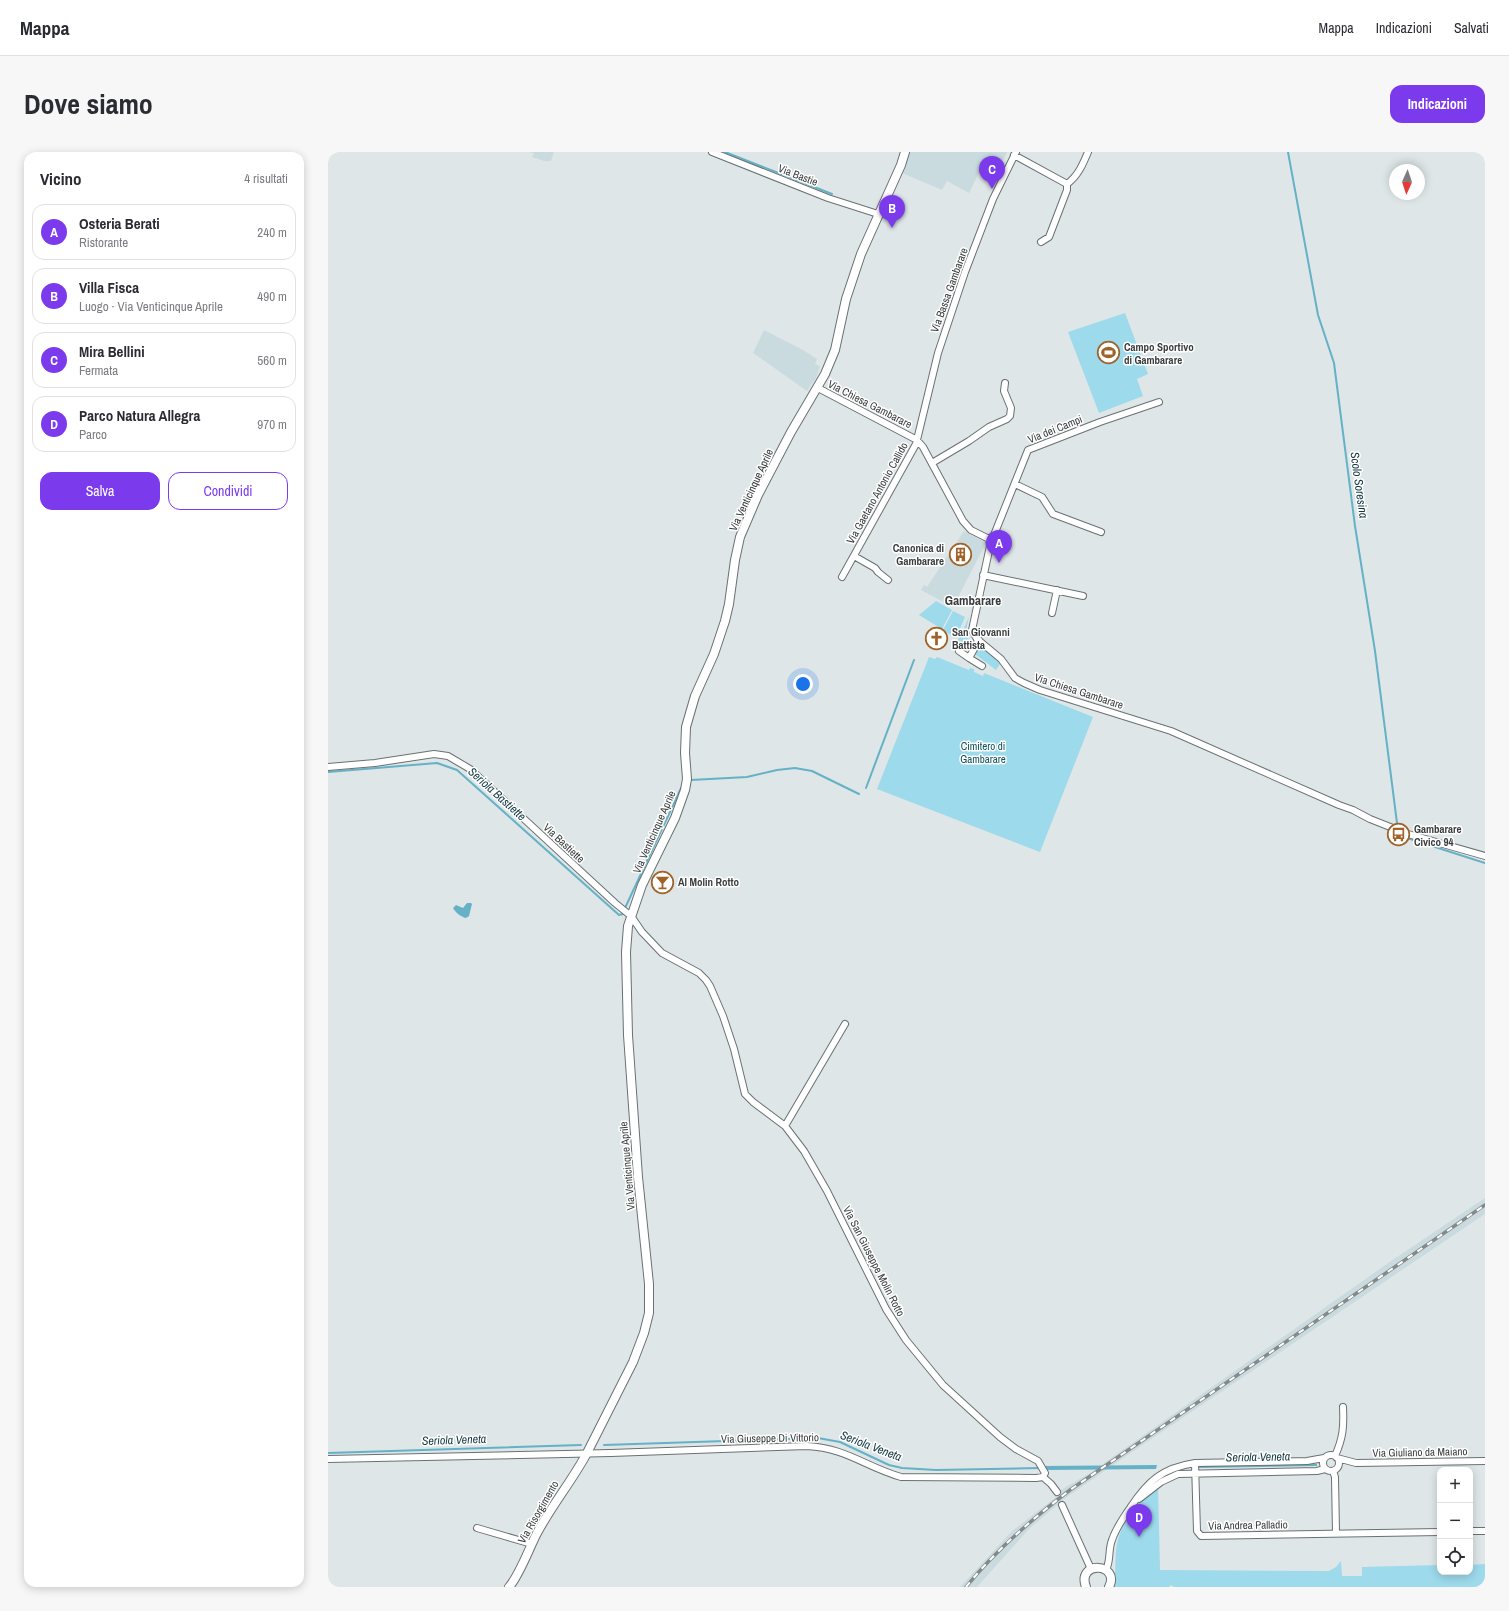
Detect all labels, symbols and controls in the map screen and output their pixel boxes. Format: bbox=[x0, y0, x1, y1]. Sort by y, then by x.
text: Mappa bbox=[20, 15, 69, 41]
text: Mappa bbox=[1319, 19, 1354, 37]
text: Indicazioni bbox=[1376, 19, 1432, 37]
text: Salvati bbox=[1454, 19, 1489, 37]
text: Dove siamo bbox=[24, 85, 153, 123]
button: Indicazioni bbox=[1390, 85, 1485, 123]
pin: C bbox=[979, 156, 1005, 189]
street label: Via Bastie bbox=[776, 161, 820, 189]
north arrow bbox=[1389, 164, 1425, 200]
text: Vicino bbox=[40, 167, 82, 190]
text: 4 risultati bbox=[244, 170, 288, 187]
pin: B bbox=[879, 195, 905, 228]
text: Osteria Berati bbox=[79, 213, 160, 234]
text: A bbox=[50, 224, 58, 241]
text: 240 m bbox=[257, 224, 287, 241]
text: Ristorante bbox=[79, 234, 128, 251]
street label: Via Bassa Gambarare bbox=[927, 246, 971, 334]
text: Villa Fisca bbox=[79, 277, 139, 298]
text: B bbox=[50, 288, 58, 305]
text: 490 m bbox=[257, 288, 287, 305]
text: Luogo · Via Venticinque Aprile bbox=[79, 298, 223, 315]
sports icon: Campo Sportivo di Gambarare bbox=[1095, 340, 1121, 366]
place label: Campo Sportivo di Gambarare bbox=[1124, 340, 1194, 367]
text: Mira Bellini bbox=[79, 341, 145, 362]
text: C bbox=[50, 352, 58, 369]
text: 560 m bbox=[257, 352, 287, 369]
text: Fermata bbox=[79, 362, 118, 379]
street label: Via Chiesa Gambarare bbox=[826, 377, 914, 431]
text: Parco Natura Allegra bbox=[79, 405, 200, 426]
street label: Via dei Campi bbox=[1026, 412, 1084, 446]
text: D bbox=[50, 416, 58, 433]
text: 970 m bbox=[257, 416, 287, 433]
text: Parco bbox=[79, 426, 107, 443]
street label: Via Gaetano Antonio Callido bbox=[843, 440, 911, 546]
street label: Via Venticinque Aprile bbox=[726, 447, 776, 533]
water label: Scolo Soresina bbox=[1346, 451, 1372, 520]
button: Salva bbox=[40, 472, 160, 510]
button: Condividi bbox=[168, 472, 288, 510]
pin: A bbox=[986, 530, 1012, 563]
place label: Canonica di Gambarare bbox=[893, 541, 944, 568]
building icon: Canonica di Gambarare bbox=[947, 541, 973, 567]
district label: Gambarare bbox=[945, 592, 1001, 609]
church icon: San Giovanni Battista bbox=[923, 625, 949, 651]
place label: San Giovanni Battista bbox=[952, 625, 1010, 652]
street label: Via Chiesa Gambarare bbox=[1033, 670, 1125, 712]
your location bbox=[793, 674, 813, 694]
park label: Cimitero di Gambarare bbox=[960, 739, 1006, 766]
water label: Seriola Bastiette bbox=[465, 764, 530, 825]
street label: Via Venticinque Aprile bbox=[629, 788, 679, 876]
street label: Via Bastiette bbox=[540, 820, 588, 866]
bus stop icon: Gambarare Civico 94 bbox=[1385, 822, 1411, 848]
place label: Gambarare Civico 94 bbox=[1414, 822, 1462, 849]
bar icon: Al Molin Rotto bbox=[649, 869, 675, 895]
place label: Al Molin Rotto bbox=[678, 875, 740, 889]
street label: Via Venticinque Aprile bbox=[616, 1121, 638, 1211]
street label: Via San Giuseppe Molin Rotto bbox=[840, 1203, 908, 1319]
water label: Seriola Veneta bbox=[838, 1427, 904, 1465]
street label: Via Giuseppe Di Vittorio bbox=[721, 1430, 819, 1446]
water label: Seriola Veneta bbox=[422, 1431, 487, 1449]
street label: Via Giuliano da Maiano bbox=[1372, 1444, 1468, 1460]
water label: Seriola Veneta bbox=[1226, 1448, 1291, 1466]
map controls bbox=[1437, 1467, 1473, 1575]
button: + bbox=[1437, 1467, 1473, 1503]
street label: Via Risorgimento bbox=[514, 1478, 562, 1546]
button: − bbox=[1437, 1503, 1473, 1539]
pin: D bbox=[1126, 1504, 1152, 1537]
street label: Via Andrea Palladio bbox=[1208, 1517, 1288, 1533]
button: locate bbox=[1437, 1539, 1473, 1575]

